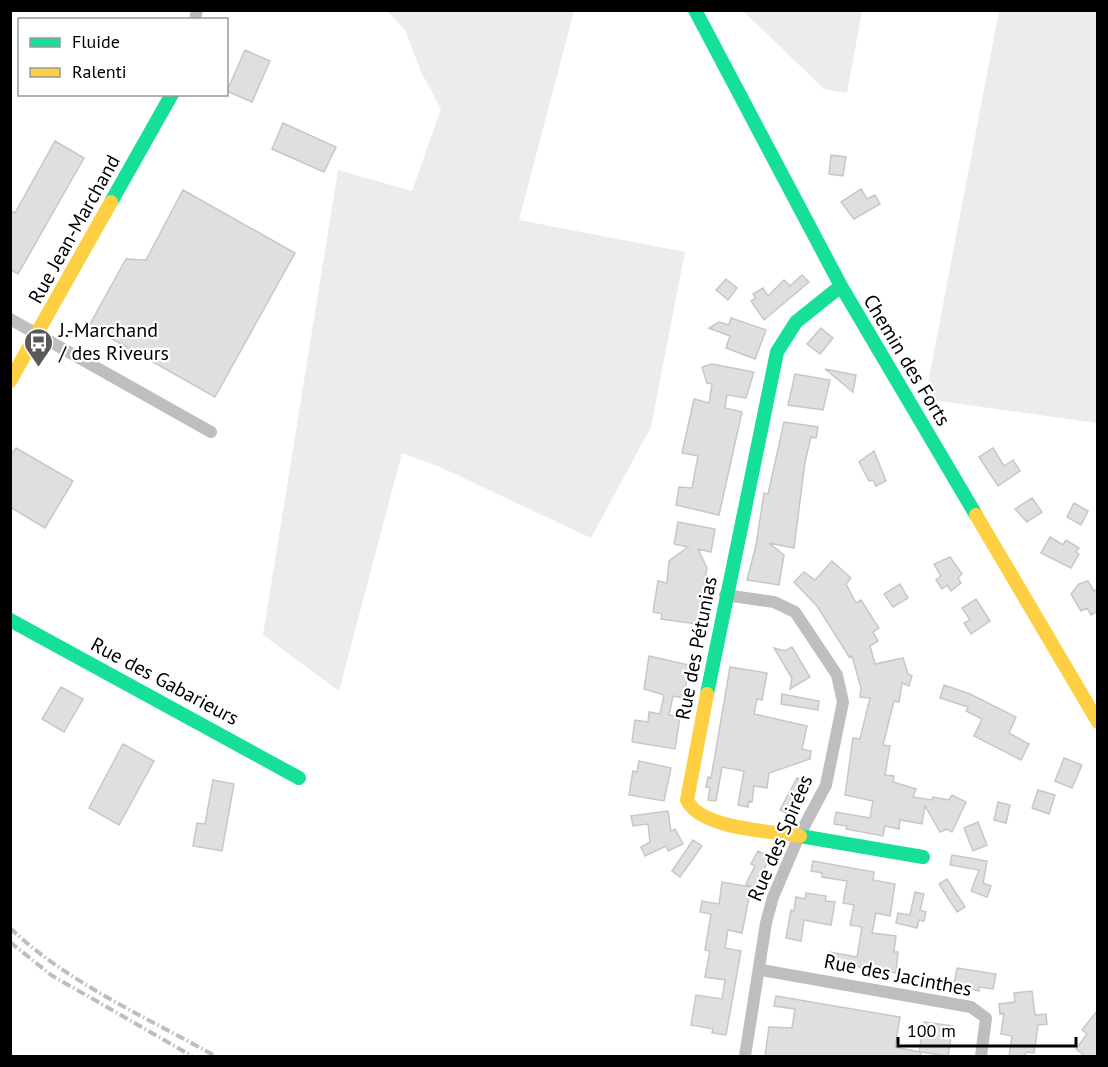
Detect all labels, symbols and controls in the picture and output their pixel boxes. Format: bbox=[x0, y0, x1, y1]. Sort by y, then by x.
legend bbox=[18, 18, 228, 96]
text: Fluide bbox=[72, 30, 120, 53]
text: Ralenti bbox=[72, 60, 127, 83]
street label: Rue Jean-Marchand bbox=[22, 150, 126, 308]
street label: Chemin des Forts bbox=[858, 290, 956, 430]
place label: J.-Marchand / des Riveurs bbox=[58, 317, 169, 366]
bus stop icon: J.-Marchand / des Riveurs bbox=[22, 326, 54, 368]
street label: Rue des Pétunias bbox=[669, 574, 723, 722]
street label: Rue des Gabarieurs bbox=[87, 631, 243, 731]
street label: Rue des Spirées bbox=[742, 771, 818, 905]
street label: Rue des Jacinthes bbox=[822, 948, 974, 1002]
scale bar bbox=[898, 1010, 1076, 1048]
text: 100 m bbox=[907, 1019, 956, 1042]

